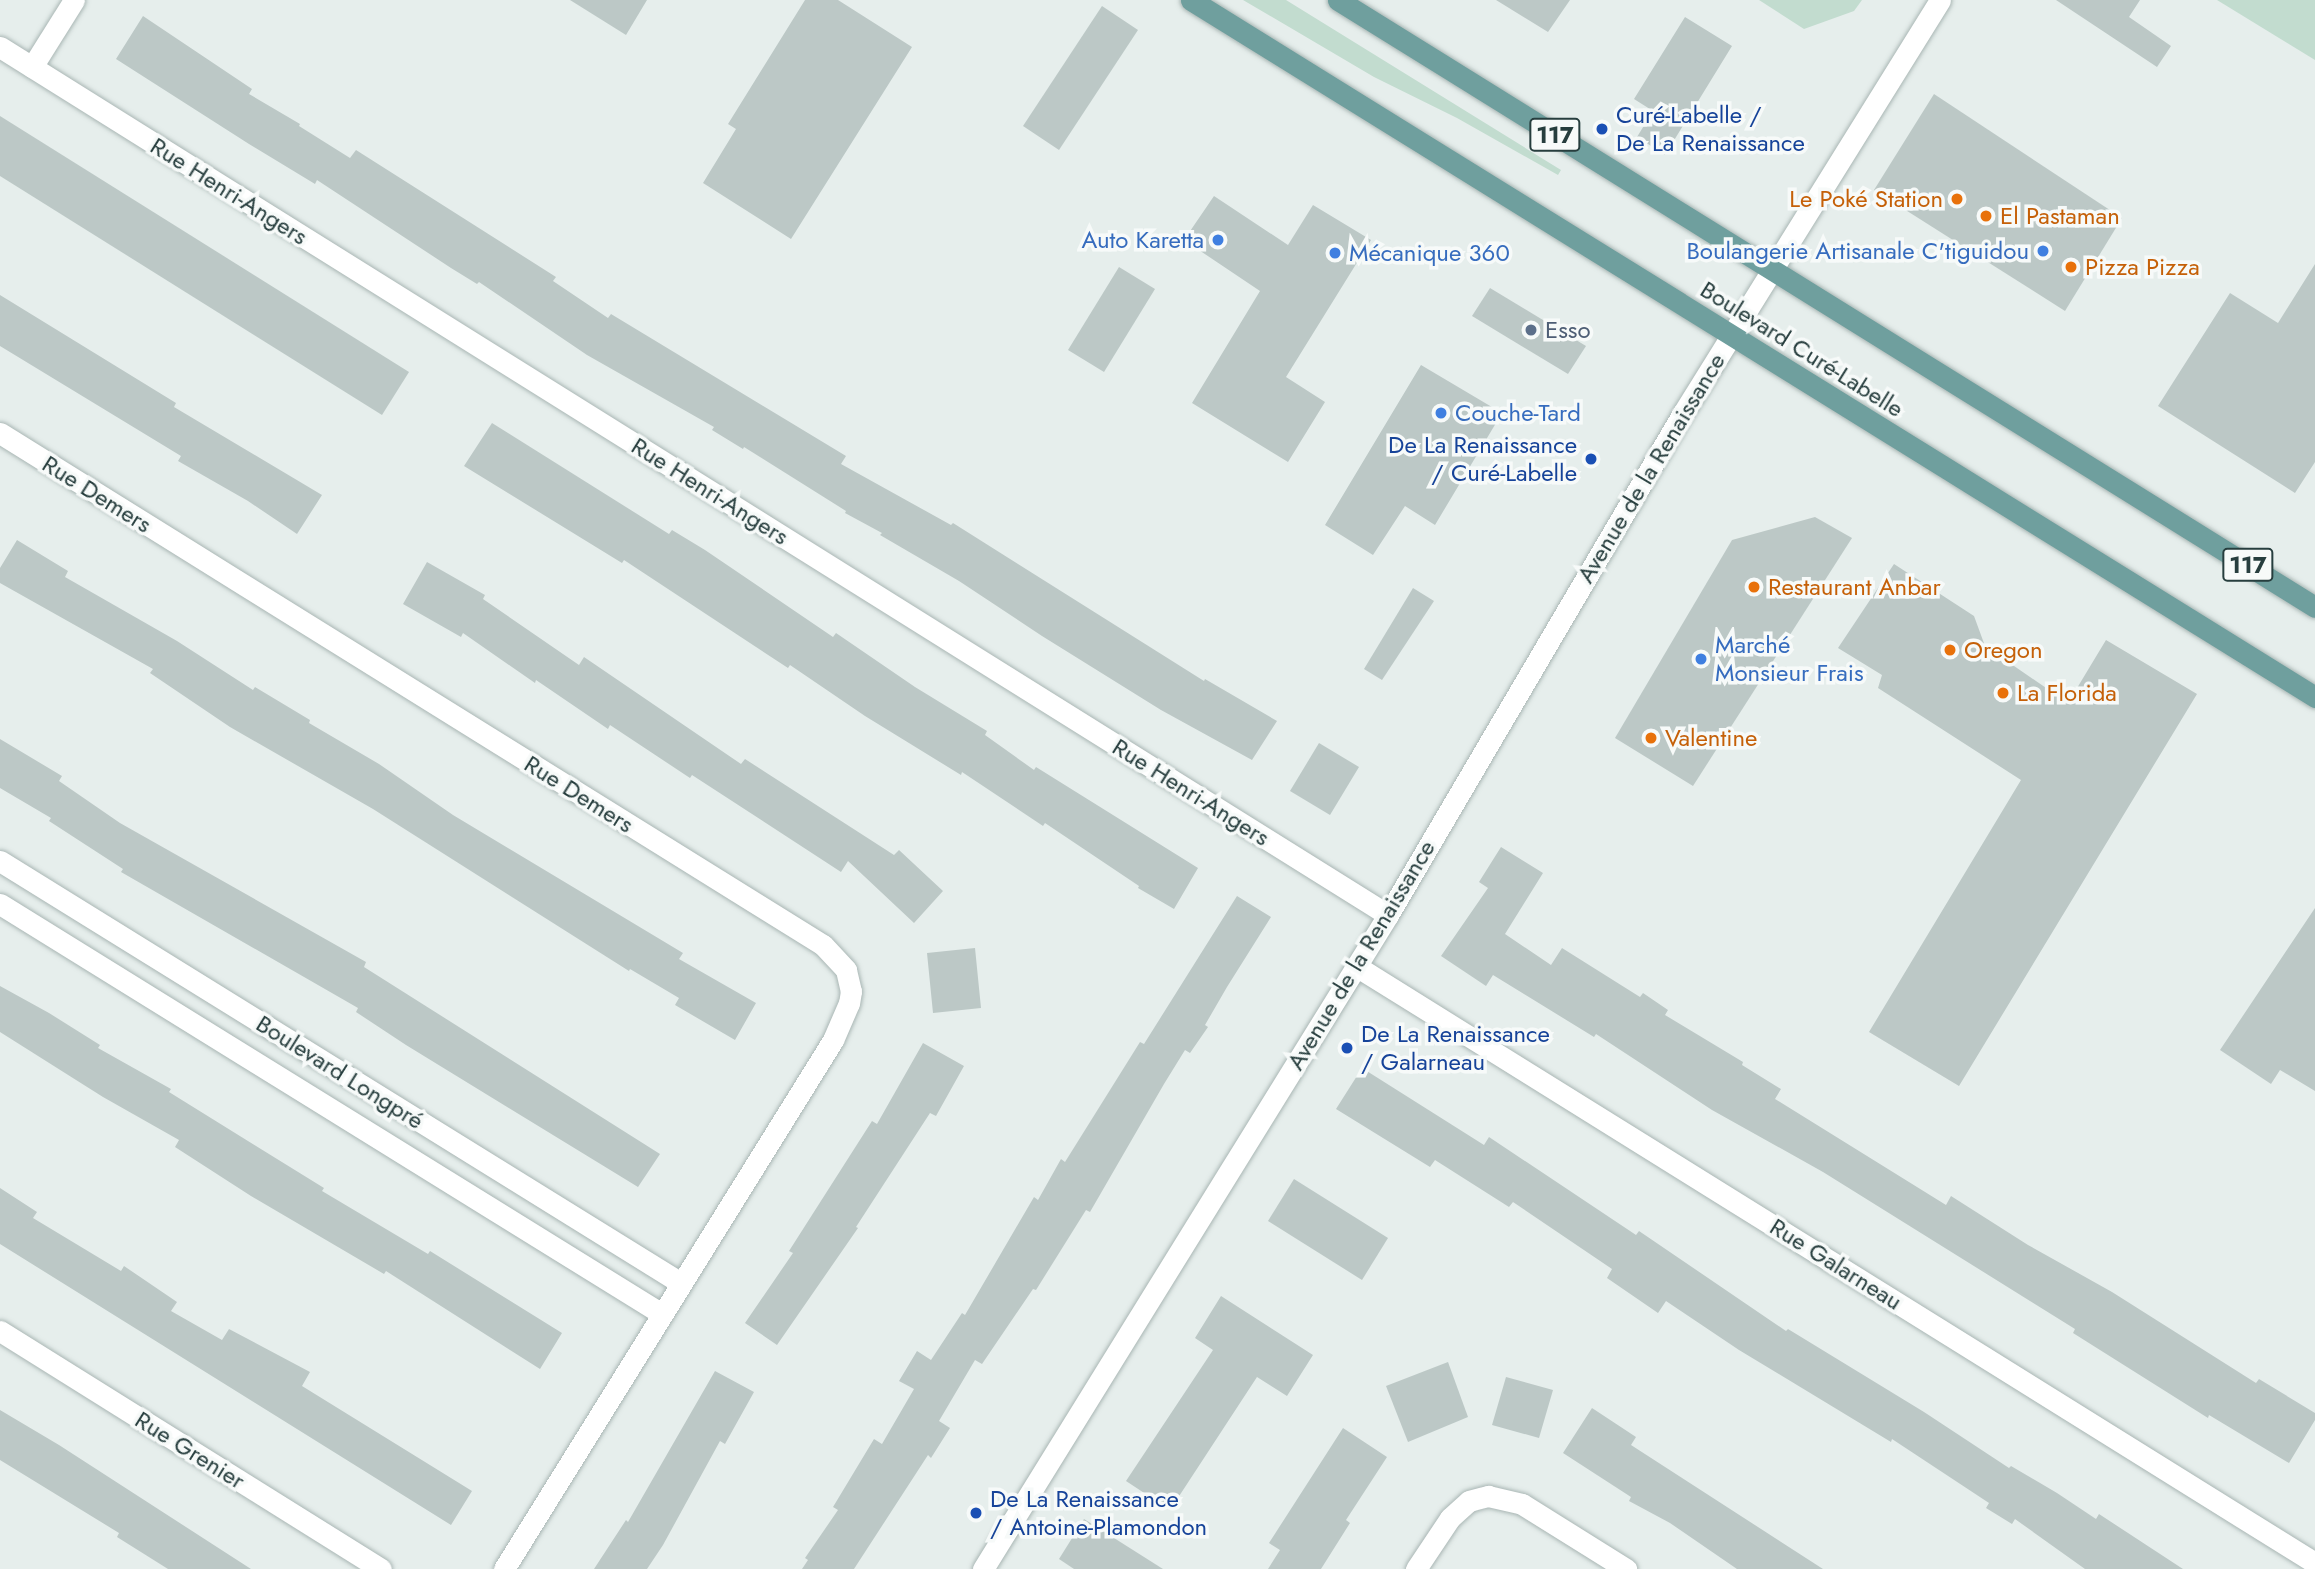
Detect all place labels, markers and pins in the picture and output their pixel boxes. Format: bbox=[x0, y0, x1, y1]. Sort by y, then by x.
place label: Curé-Labelle / De La Renaissance bbox=[1616, 101, 1805, 157]
marker: Curé-Labelle / De La Renaissance bbox=[1594, 121, 1610, 137]
place label: Le Poké Station bbox=[1789, 185, 1943, 213]
marker: Le Poké Station bbox=[1949, 191, 1965, 207]
place label: El Pastaman bbox=[2000, 202, 2120, 230]
marker: El Pastaman bbox=[1978, 208, 1994, 224]
place label: Auto Karetta bbox=[1082, 226, 1204, 254]
marker: Auto Karetta bbox=[1210, 232, 1226, 248]
place label: Boulangerie Artisanale C'tiguidou bbox=[1686, 237, 2029, 265]
place label: Mécanique 360 bbox=[1349, 239, 1510, 267]
marker: Boulangerie Artisanale C'tiguidou bbox=[2035, 243, 2051, 259]
marker: Mécanique 360 bbox=[1327, 245, 1343, 261]
place label: Pizza Pizza bbox=[2085, 253, 2200, 281]
marker: Pizza Pizza bbox=[2063, 259, 2079, 275]
place label: Esso bbox=[1545, 316, 1591, 344]
marker: Esso bbox=[1523, 322, 1539, 338]
place label: Couche-Tard bbox=[1455, 399, 1581, 427]
marker: Couche-Tard bbox=[1433, 405, 1449, 421]
place label: De La Renaissance / Curé-Labelle bbox=[1388, 431, 1577, 487]
marker: De La Renaissance / Curé-Labelle bbox=[1583, 451, 1599, 467]
place label: Restaurant Anbar bbox=[1768, 573, 1941, 601]
marker: Restaurant Anbar bbox=[1746, 579, 1762, 595]
place label: Marché Monsieur Frais bbox=[1715, 631, 1864, 687]
place label: Oregon bbox=[1964, 636, 2043, 664]
marker: Oregon bbox=[1942, 642, 1958, 658]
marker: Marché Monsieur Frais bbox=[1693, 651, 1709, 667]
place label: La Florida bbox=[2017, 679, 2117, 707]
marker: La Florida bbox=[1995, 685, 2011, 701]
place label: Valentine bbox=[1665, 724, 1757, 752]
marker: Valentine bbox=[1643, 730, 1659, 746]
place label: De La Renaissance / Galarneau bbox=[1361, 1020, 1550, 1076]
marker: De La Renaissance / Galarneau bbox=[1339, 1040, 1355, 1056]
place label: De La Renaissance / Antoine-Plamondon bbox=[990, 1485, 1207, 1541]
marker: De La Renaissance / Antoine-Plamondon bbox=[968, 1505, 984, 1521]

